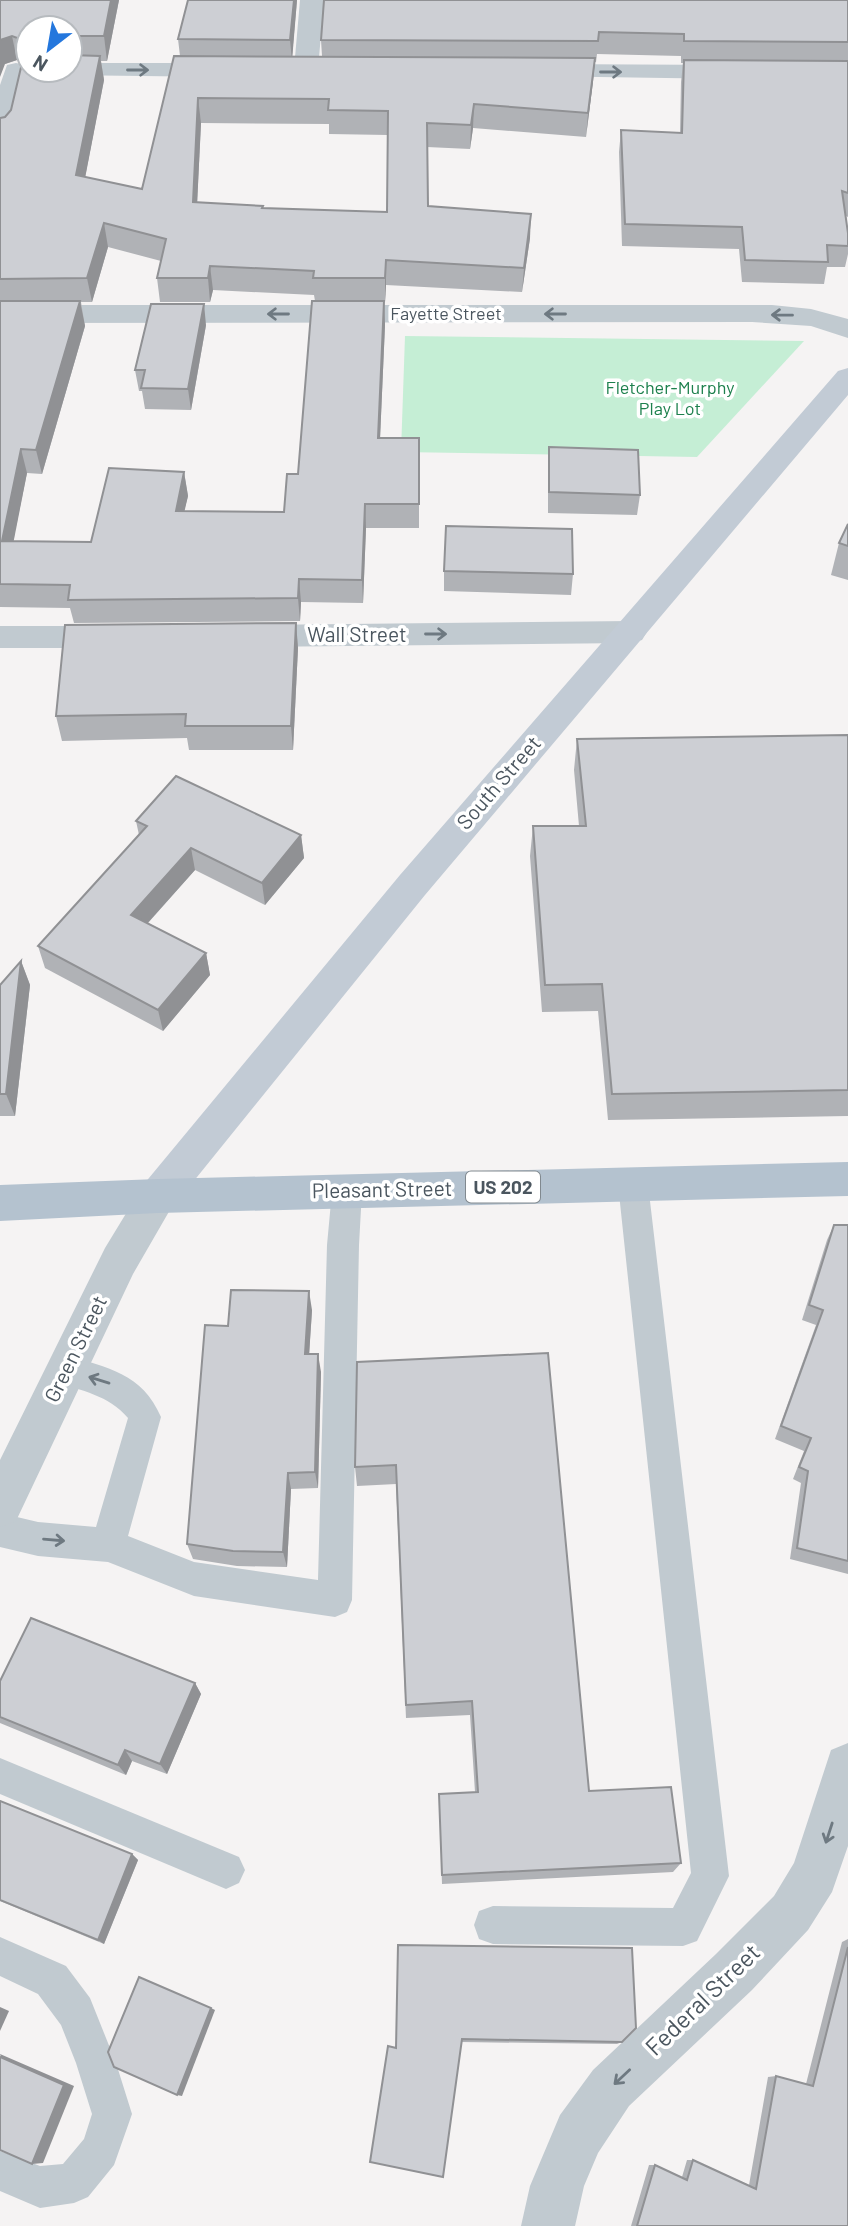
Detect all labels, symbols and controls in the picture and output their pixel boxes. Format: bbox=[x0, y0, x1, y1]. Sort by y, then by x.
north arrow bbox=[14, 14, 84, 84]
text: N bbox=[29, 51, 51, 77]
one-way arrow bbox=[126, 63, 149, 77]
one-way arrow bbox=[599, 65, 622, 78]
street label: Fayette Street bbox=[390, 302, 502, 324]
one-way arrow bbox=[267, 307, 290, 321]
one-way arrow bbox=[543, 307, 566, 321]
one-way arrow bbox=[771, 309, 794, 322]
park label: Fletcher-Murphy Play Lot bbox=[605, 376, 735, 419]
street label: Wall Street bbox=[307, 621, 407, 646]
one-way arrow bbox=[424, 627, 447, 641]
street label: South Street bbox=[451, 730, 545, 834]
road number: US 202 bbox=[466, 1172, 540, 1203]
street label: Pleasant Street bbox=[312, 1175, 452, 1202]
street label: Green Street bbox=[38, 1291, 111, 1406]
one-way arrow bbox=[88, 1373, 110, 1386]
one-way arrow bbox=[42, 1534, 65, 1547]
one-way arrow bbox=[822, 1821, 834, 1843]
street label: Federal Street bbox=[639, 1937, 765, 2061]
one-way arrow bbox=[614, 2069, 631, 2086]

